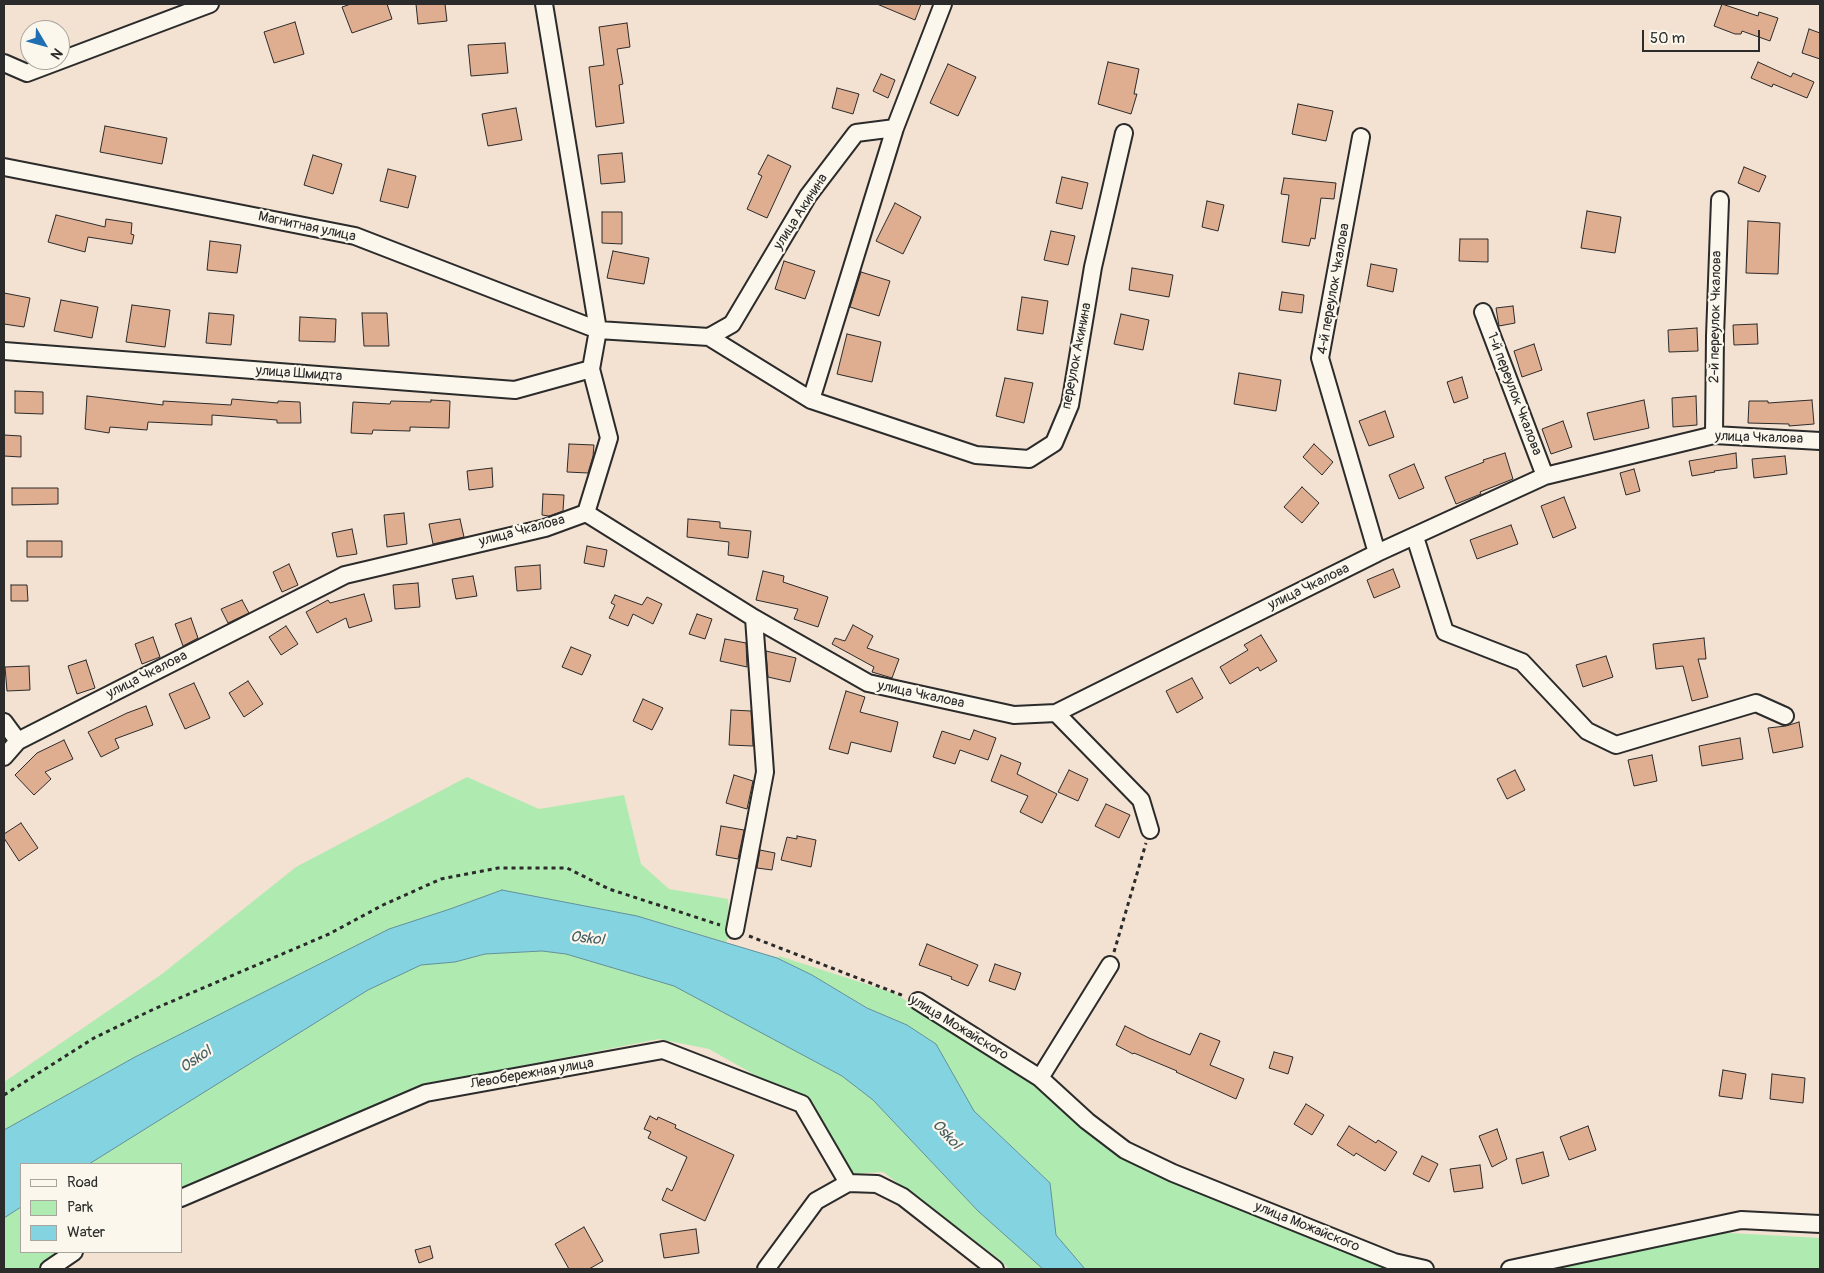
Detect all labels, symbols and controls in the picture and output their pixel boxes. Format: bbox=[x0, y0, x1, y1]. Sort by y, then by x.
north arrow bbox=[20, 20, 70, 70]
scale bar bbox=[1644, 20, 1762, 52]
text: 50 m bbox=[1650, 29, 1685, 48]
text: N bbox=[47, 45, 66, 63]
street label: улица Акинина bbox=[770, 171, 832, 253]
street label: Магнитная улица bbox=[257, 208, 357, 246]
street label: 4-й переулок Чкалова bbox=[1314, 222, 1354, 356]
street label: 2-й переулок Чкалова bbox=[1706, 251, 1726, 383]
street label: переулок Акинина bbox=[1058, 301, 1096, 411]
street label: 1-й переулок Чкалова bbox=[1483, 330, 1545, 458]
street label: улица Шмидта bbox=[255, 363, 343, 385]
street label: улица Чкалова bbox=[1715, 428, 1803, 448]
street label: улица Чкалова bbox=[477, 511, 567, 551]
street label: улица Чкалова bbox=[1266, 560, 1352, 614]
street label: улица Чкалова bbox=[104, 647, 190, 703]
street label: улица Чкалова bbox=[876, 678, 966, 712]
water label: Oskol bbox=[569, 928, 605, 950]
street label: улица Можайского bbox=[907, 992, 1011, 1064]
water label: Oskol bbox=[177, 1043, 215, 1077]
street label: Левобережная улица bbox=[469, 1055, 595, 1093]
water label: Oskol bbox=[928, 1116, 964, 1154]
legend bbox=[20, 1163, 182, 1253]
text: Road bbox=[67, 1173, 98, 1192]
text: Park bbox=[67, 1198, 93, 1217]
street label: улица Можайского bbox=[1252, 1198, 1362, 1256]
text: Water bbox=[67, 1223, 105, 1242]

